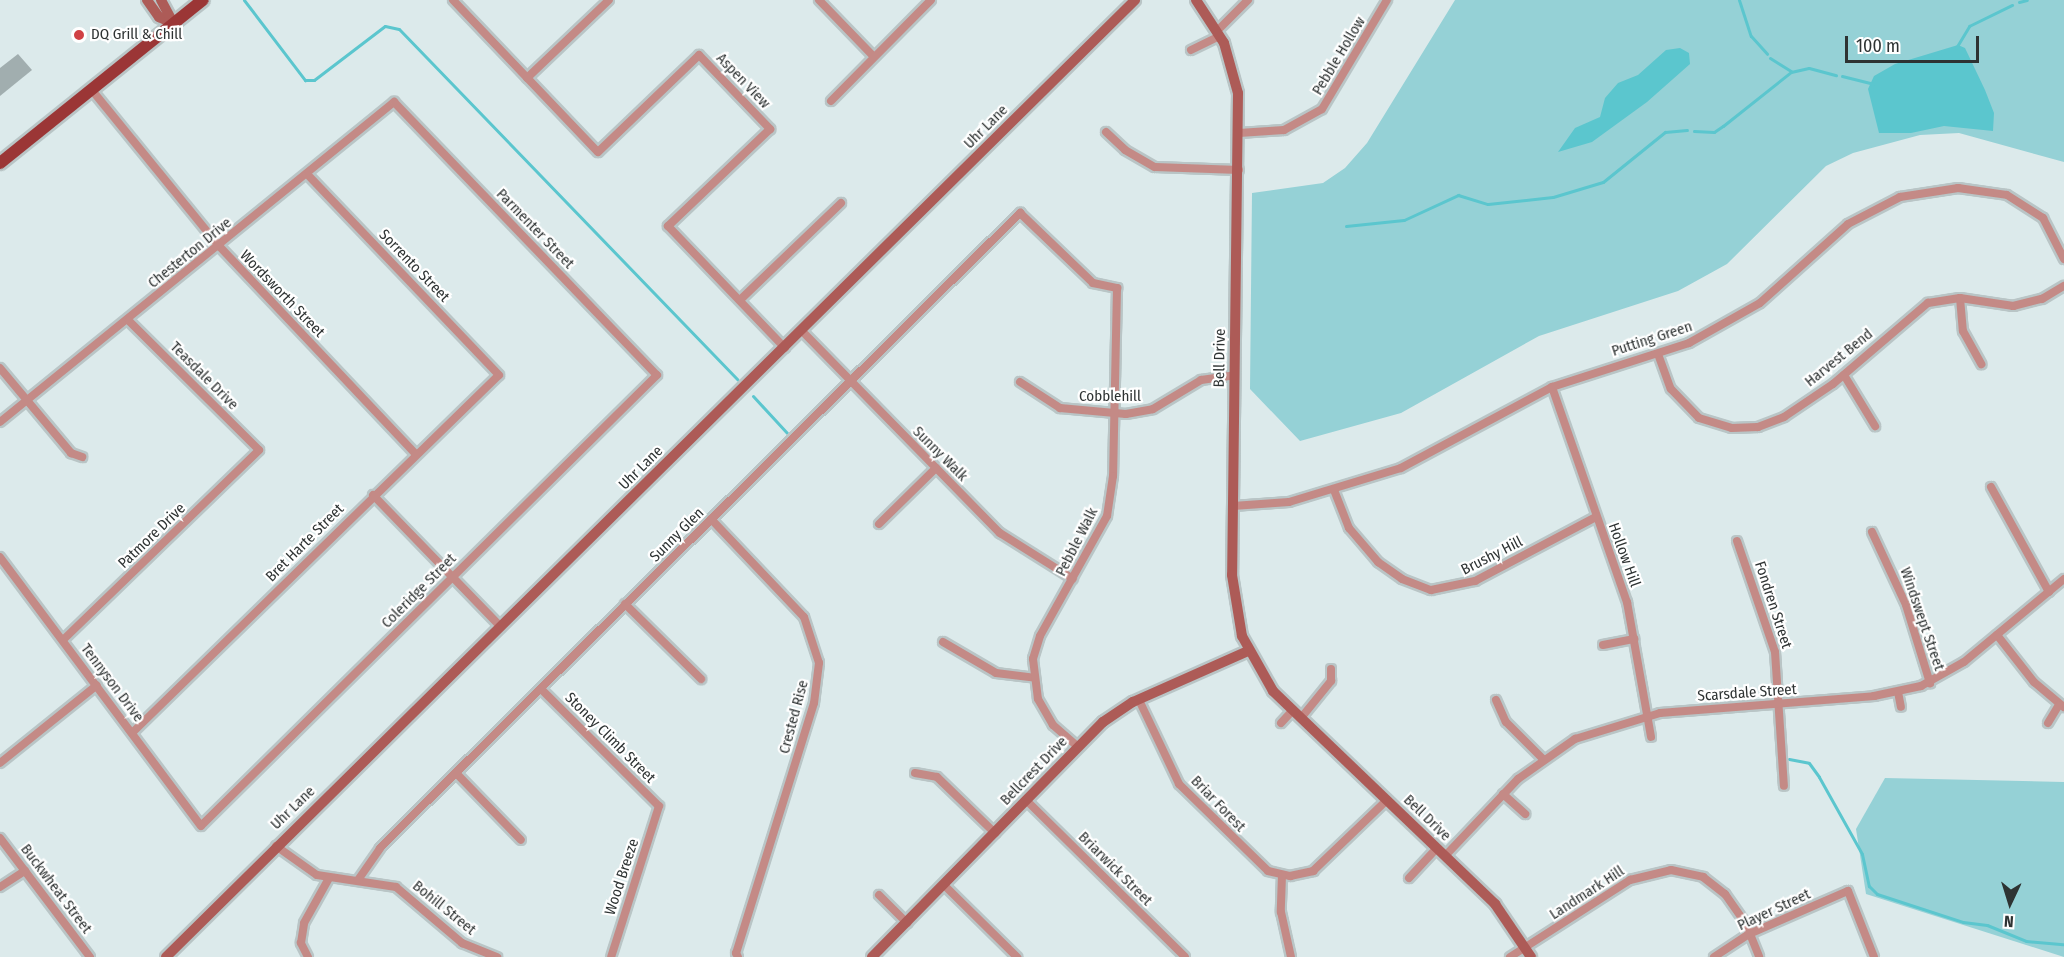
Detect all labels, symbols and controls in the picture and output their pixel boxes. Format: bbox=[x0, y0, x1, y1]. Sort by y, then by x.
street label: Pebble Hollow bbox=[1309, 14, 1369, 98]
scale bar bbox=[1848, 24, 1982, 62]
place label: DQ Grill & Chill bbox=[91, 26, 182, 44]
marker: DQ Grill & Chill bbox=[72, 28, 86, 42]
text: 100 m bbox=[1856, 35, 1900, 57]
street label: Aspen View bbox=[712, 50, 774, 112]
street label: Uhr Lane bbox=[960, 101, 1012, 153]
street label: Parmenter Street bbox=[492, 185, 578, 273]
street label: Chesterton Drive bbox=[145, 214, 235, 292]
street label: Sorrento Street bbox=[375, 226, 453, 306]
street label: Wordsworth Street bbox=[236, 247, 328, 341]
street label: Putting Green bbox=[1609, 318, 1695, 360]
street label: Harvest Bend bbox=[1801, 325, 1877, 391]
street label: Bell Drive bbox=[1210, 328, 1230, 388]
street label: Teasdale Drive bbox=[166, 338, 242, 414]
street label: Cobblehill bbox=[1079, 388, 1141, 406]
street label: Sunny Walk bbox=[909, 423, 971, 485]
street label: Uhr Lane bbox=[615, 442, 667, 494]
street label: Patmore Drive bbox=[115, 500, 189, 572]
street label: Bret Harte Street bbox=[262, 500, 348, 586]
street label: Sunny Glen bbox=[646, 504, 708, 566]
street label: Pebble Walk bbox=[1052, 505, 1102, 579]
street label: Hollow Hill bbox=[1604, 521, 1644, 589]
street label: Brushy Hill bbox=[1458, 533, 1526, 579]
street label: Coleridge Street bbox=[378, 550, 460, 632]
street label: Fondren Street bbox=[1750, 559, 1796, 651]
street label: Windswept Street bbox=[1896, 565, 1948, 673]
street label: Tennyson Drive bbox=[77, 640, 147, 726]
street label: Crested Rise bbox=[776, 678, 812, 756]
street label: Scarsdale Street bbox=[1697, 681, 1797, 705]
street label: Stoney Climb Street bbox=[561, 689, 659, 787]
street label: Bellcrest Drive bbox=[997, 733, 1071, 809]
street label: Briar Forest bbox=[1187, 772, 1249, 836]
street label: Uhr Lane bbox=[267, 783, 319, 833]
street label: Bell Drive bbox=[1400, 791, 1454, 845]
street label: Briarwick Street bbox=[1074, 828, 1156, 910]
street label: Wood Breeze bbox=[601, 836, 643, 918]
street label: Buckwheat Street bbox=[17, 841, 95, 937]
street label: Landmark Hill bbox=[1546, 862, 1628, 924]
north arrow bbox=[1980, 873, 2040, 933]
street label: Bohill Street bbox=[409, 877, 479, 939]
street label: Player Street bbox=[1735, 885, 1813, 935]
text: N bbox=[2003, 912, 2014, 931]

